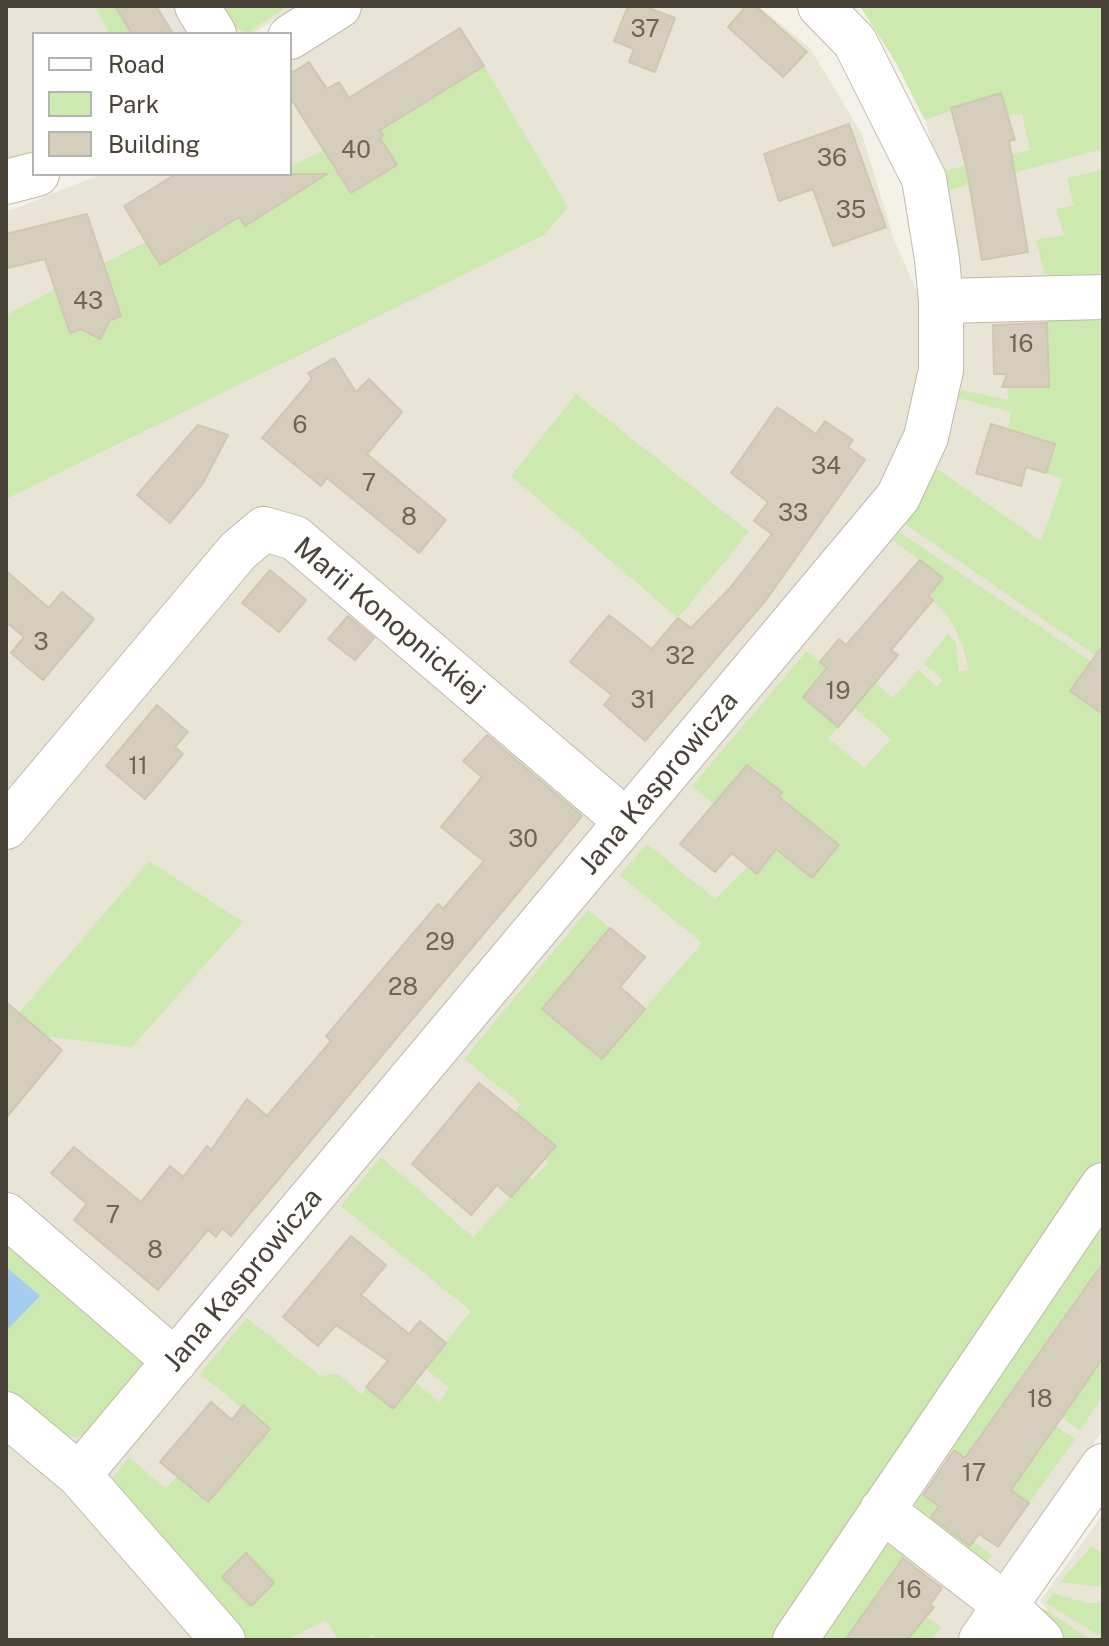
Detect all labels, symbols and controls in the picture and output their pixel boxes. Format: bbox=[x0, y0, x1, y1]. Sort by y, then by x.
house number: 37 bbox=[630, 16, 660, 44]
legend bbox=[32, 32, 292, 176]
text: Road bbox=[108, 50, 165, 78]
text: Park bbox=[108, 90, 159, 118]
text: Building bbox=[108, 130, 200, 158]
house number: 40 bbox=[341, 137, 371, 165]
house number: 36 bbox=[817, 145, 847, 173]
house number: 35 bbox=[836, 197, 866, 225]
house number: 43 bbox=[73, 288, 103, 316]
house number: 16 bbox=[1009, 331, 1033, 359]
house number: 6 bbox=[293, 412, 307, 440]
house number: 34 bbox=[811, 453, 841, 481]
house number: 7 bbox=[362, 470, 376, 498]
house number: 33 bbox=[778, 500, 808, 528]
house number: 8 bbox=[401, 504, 417, 532]
street label: Marii Konopnickiej bbox=[287, 530, 491, 710]
house number: 3 bbox=[33, 629, 49, 657]
house number: 32 bbox=[665, 643, 695, 671]
house number: 19 bbox=[826, 678, 850, 706]
street label: Jana Kasprowicza bbox=[573, 685, 745, 881]
house number: 31 bbox=[631, 687, 655, 715]
house number: 11 bbox=[128, 753, 148, 781]
house number: 30 bbox=[508, 826, 538, 854]
house number: 29 bbox=[425, 929, 455, 957]
house number: 28 bbox=[388, 974, 418, 1002]
street label: Jana Kasprowicza bbox=[157, 1182, 329, 1378]
house number: 7 bbox=[106, 1202, 120, 1230]
house number: 8 bbox=[147, 1237, 163, 1265]
house number: 18 bbox=[1027, 1386, 1053, 1414]
house number: 17 bbox=[962, 1460, 986, 1488]
house number: 16 bbox=[897, 1577, 921, 1605]

